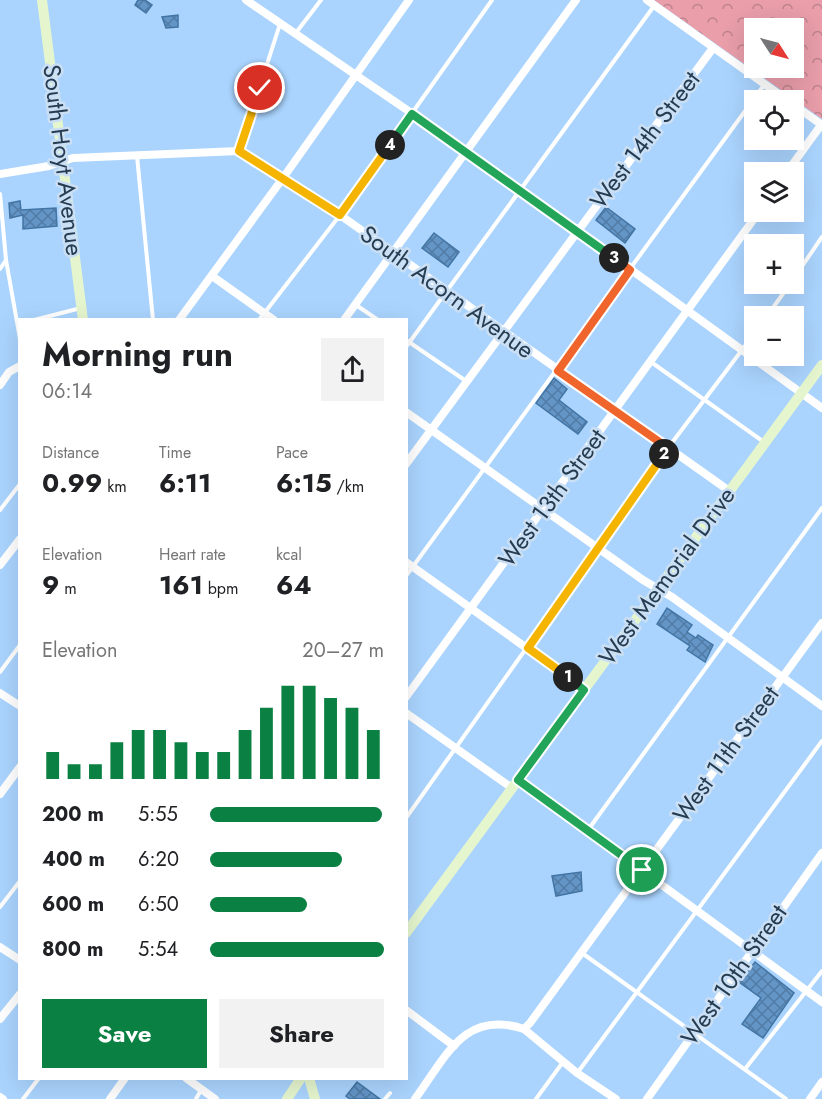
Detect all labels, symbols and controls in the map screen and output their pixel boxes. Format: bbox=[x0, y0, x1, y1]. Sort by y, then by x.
north arrow bbox=[744, 18, 804, 78]
map controls bbox=[744, 18, 804, 366]
street label: South Hoyt Avenue bbox=[34, 62, 93, 258]
pin bbox=[234, 62, 285, 113]
street label: West 14th Street bbox=[581, 63, 708, 216]
icon: check bbox=[243, 71, 276, 104]
button: locate bbox=[744, 90, 804, 150]
pin: 4 bbox=[375, 130, 405, 160]
text: 4 bbox=[384, 133, 396, 156]
button: layers bbox=[744, 162, 804, 222]
street label: South Acorn Avenue bbox=[353, 216, 542, 367]
button: + bbox=[744, 234, 804, 294]
pin: 3 bbox=[599, 243, 629, 273]
text: 3 bbox=[609, 246, 619, 269]
button: − bbox=[744, 306, 804, 366]
text: Morning run bbox=[42, 331, 233, 378]
button: share bbox=[321, 338, 384, 401]
text: 06:14 bbox=[42, 377, 92, 406]
street label: West 13th Street bbox=[489, 421, 614, 574]
pin: 2 bbox=[649, 439, 679, 469]
text: Distance bbox=[42, 441, 99, 464]
text: Time bbox=[159, 441, 191, 464]
text: Pace bbox=[276, 441, 308, 464]
text: 2 bbox=[659, 442, 669, 465]
text: 0.99 bbox=[42, 464, 102, 502]
text: 6:11 bbox=[159, 464, 211, 502]
text: 6:15 bbox=[276, 464, 332, 502]
text: km bbox=[102, 475, 127, 498]
text: /km bbox=[332, 475, 364, 498]
street label: West Memorial Drive bbox=[590, 479, 743, 672]
text: Elevation bbox=[42, 543, 102, 566]
text: Heart rate bbox=[159, 543, 226, 566]
text: kcal bbox=[276, 543, 302, 566]
text: 9 bbox=[42, 566, 59, 604]
text: 161 bbox=[159, 566, 203, 604]
text: 64 bbox=[276, 566, 312, 604]
text: m bbox=[59, 577, 77, 600]
text: bpm bbox=[203, 577, 238, 600]
text: Elevation bbox=[42, 636, 117, 665]
text: 20–27 m bbox=[302, 636, 384, 665]
pin: 1 bbox=[553, 662, 583, 692]
text: 1 bbox=[564, 665, 572, 688]
street label: West 11th Street bbox=[664, 678, 787, 829]
text: 200 m bbox=[42, 800, 104, 829]
text: 5:55 bbox=[138, 800, 178, 829]
pin bbox=[616, 844, 667, 895]
text: 400 m bbox=[42, 845, 105, 874]
text: 6:20 bbox=[138, 845, 179, 874]
icon: arrive bbox=[625, 853, 658, 886]
text: 600 m bbox=[42, 890, 104, 919]
text: 6:50 bbox=[138, 890, 179, 919]
street label: West 10th Street bbox=[672, 897, 795, 1052]
text: 800 m bbox=[42, 935, 103, 964]
text: 5:54 bbox=[138, 935, 178, 964]
button: Save bbox=[42, 999, 207, 1068]
button: Share bbox=[219, 999, 384, 1068]

